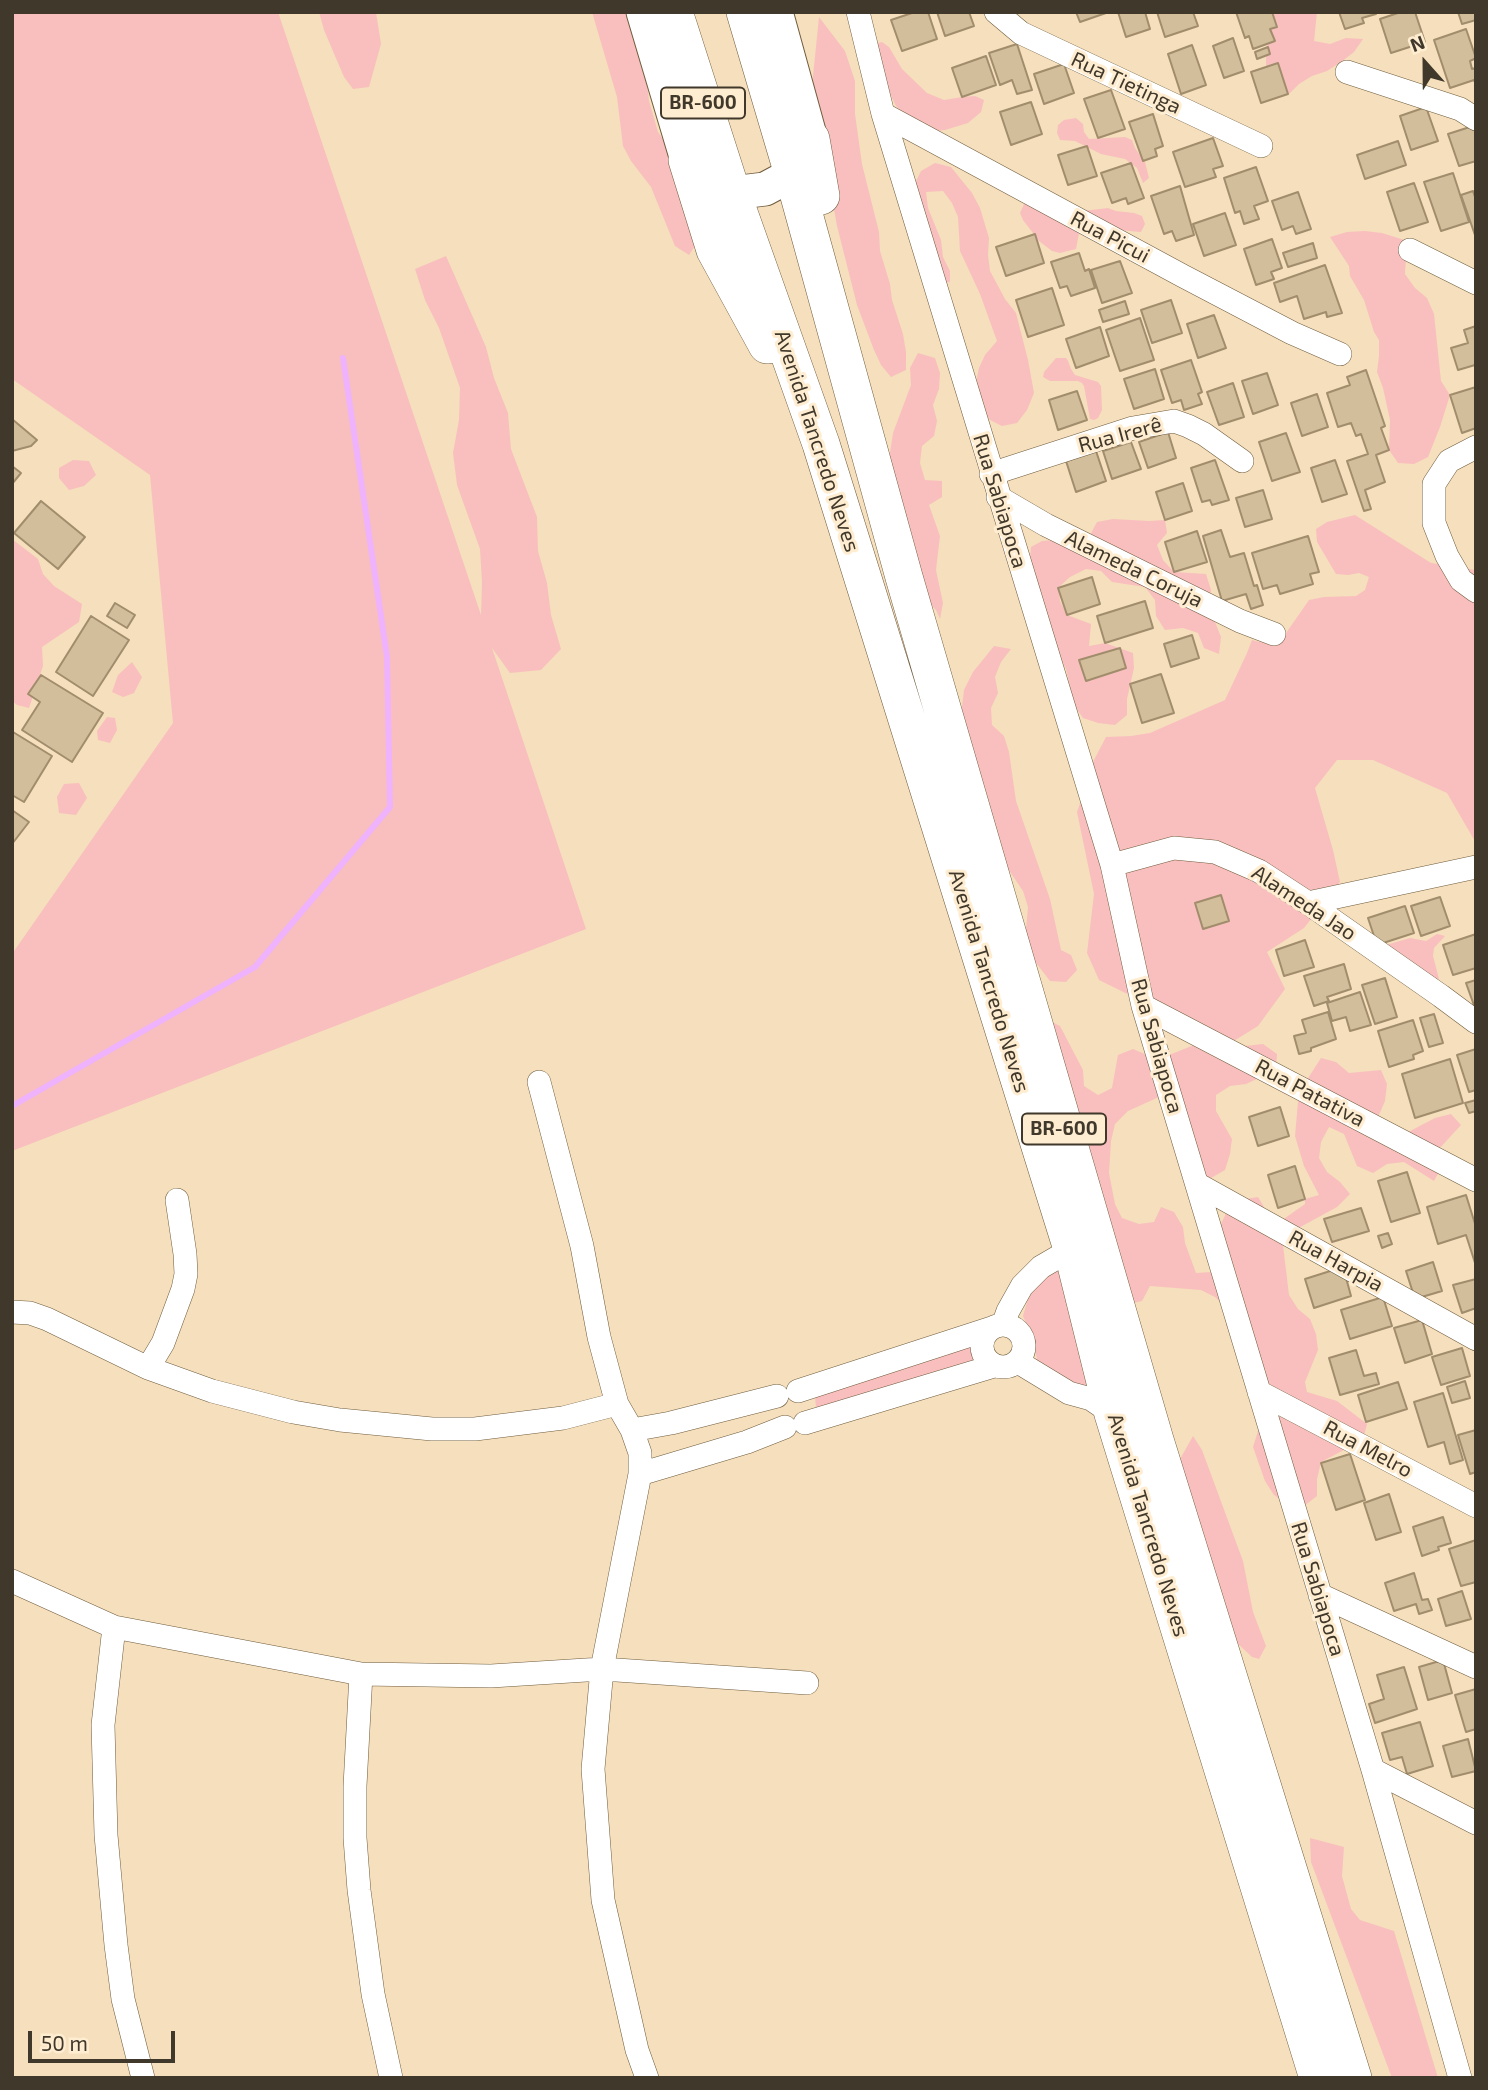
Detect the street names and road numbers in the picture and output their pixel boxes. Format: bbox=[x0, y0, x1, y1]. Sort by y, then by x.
street label: Rua Tietinga bbox=[1067, 47, 1185, 119]
road number: BR-600 bbox=[661, 88, 745, 118]
street label: Rua Picui bbox=[1066, 206, 1154, 268]
street label: Avenida Tancredo Neves bbox=[769, 327, 865, 555]
street label: Rua Irerê bbox=[1075, 412, 1165, 458]
street label: Rua Sabiapoca bbox=[968, 431, 1032, 571]
street label: Alameda Coruja bbox=[1061, 525, 1207, 613]
street label: Alameda Jao bbox=[1247, 860, 1361, 946]
street label: Avenida Tancredo Neves bbox=[943, 866, 1035, 1096]
street label: Rua Sabiapoca bbox=[1126, 976, 1188, 1116]
street label: Rua Patativa bbox=[1251, 1054, 1369, 1132]
road number: BR-600 bbox=[1022, 1114, 1106, 1144]
street label: Rua Harpia bbox=[1284, 1225, 1388, 1297]
street label: Avenida Tancredo Neves bbox=[1102, 1410, 1194, 1640]
street label: Rua Melro bbox=[1319, 1415, 1417, 1483]
street label: Rua Sabiapoca bbox=[1286, 1519, 1350, 1659]

